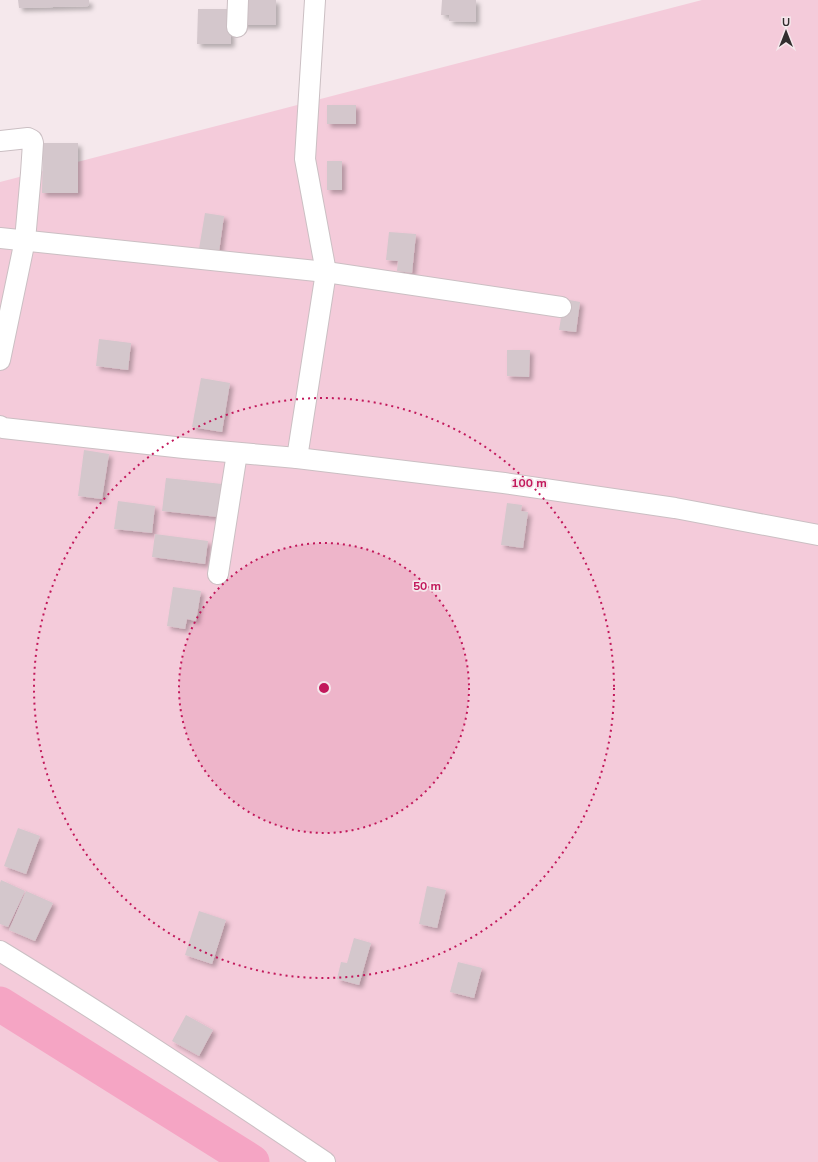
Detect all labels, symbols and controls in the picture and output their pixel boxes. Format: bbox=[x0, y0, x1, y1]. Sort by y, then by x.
north arrow bbox=[766, 12, 806, 52]
text: U bbox=[782, 15, 790, 30]
text: 100 m bbox=[511, 475, 547, 491]
text: 50 m bbox=[413, 578, 441, 594]
centre of rings bbox=[317, 681, 331, 695]

